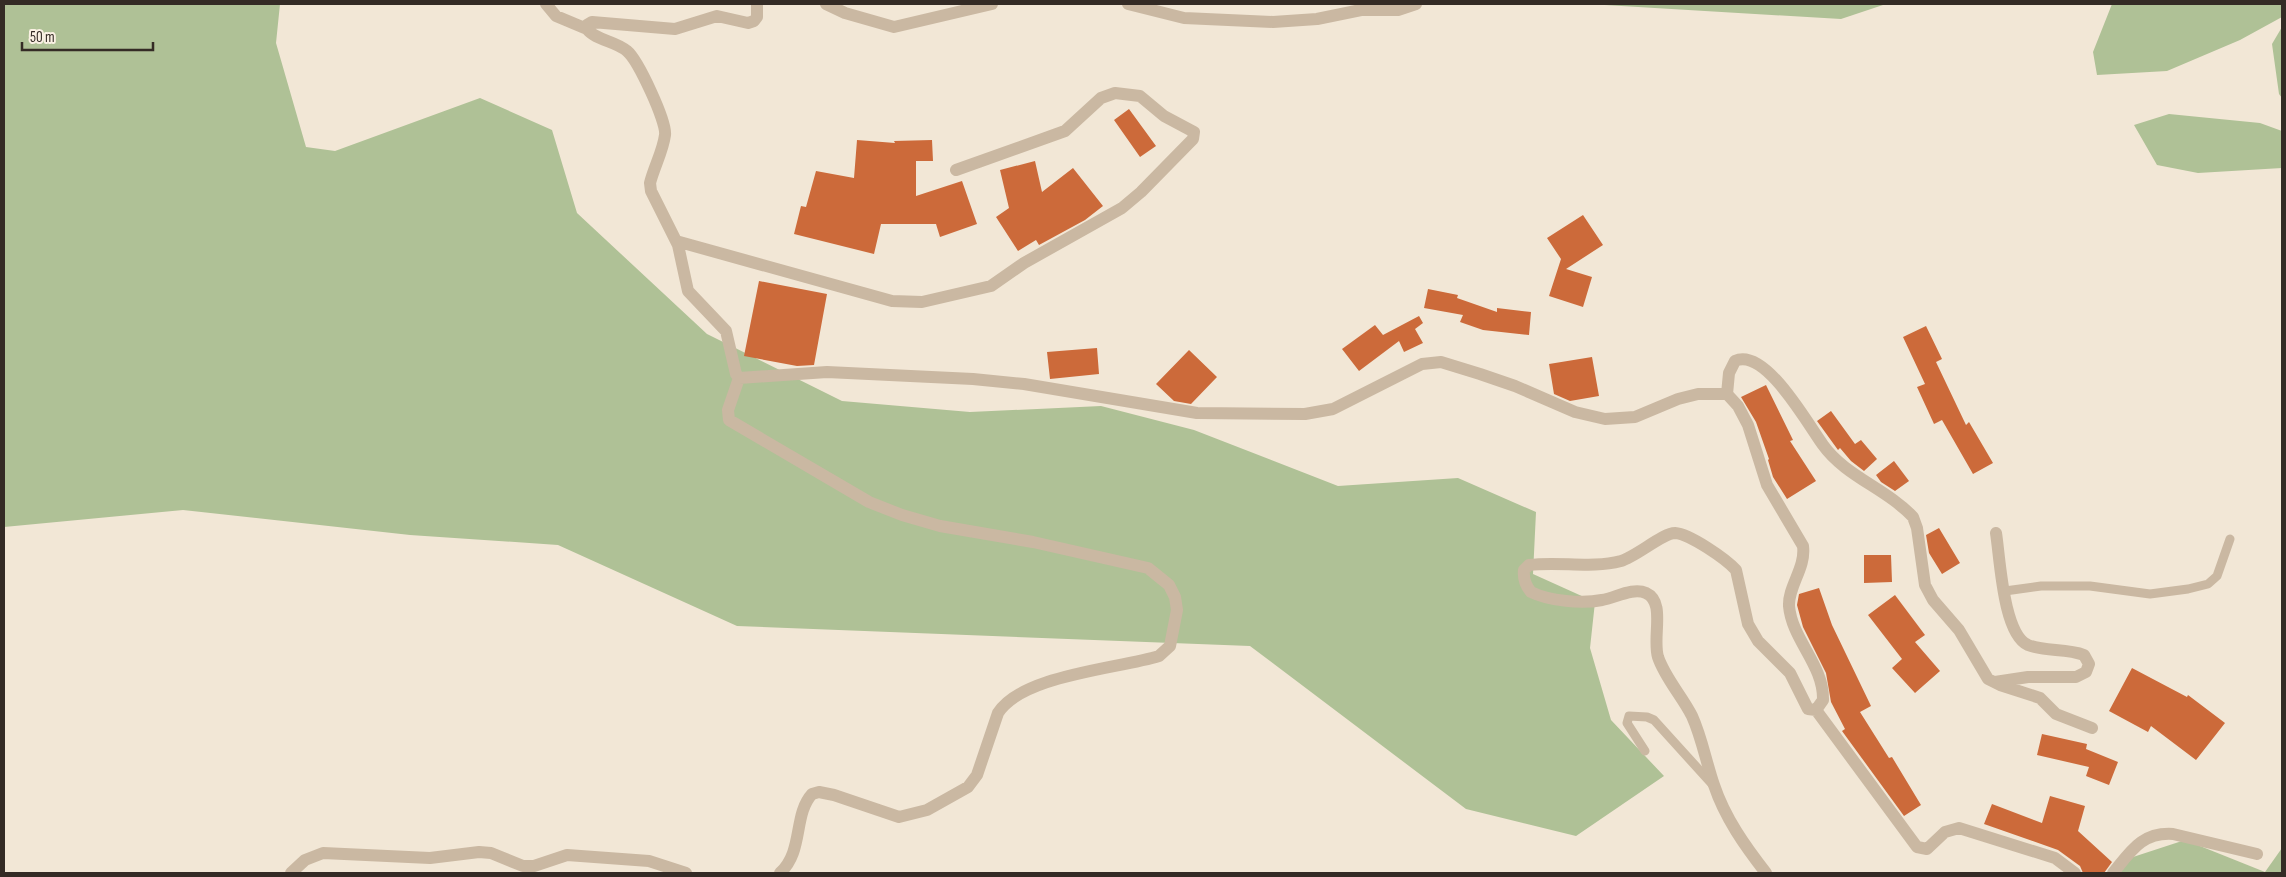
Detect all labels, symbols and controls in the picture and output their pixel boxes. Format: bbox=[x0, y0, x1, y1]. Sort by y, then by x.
scale bar bbox=[22, 20, 154, 52]
text: 50 m bbox=[30, 28, 55, 47]

